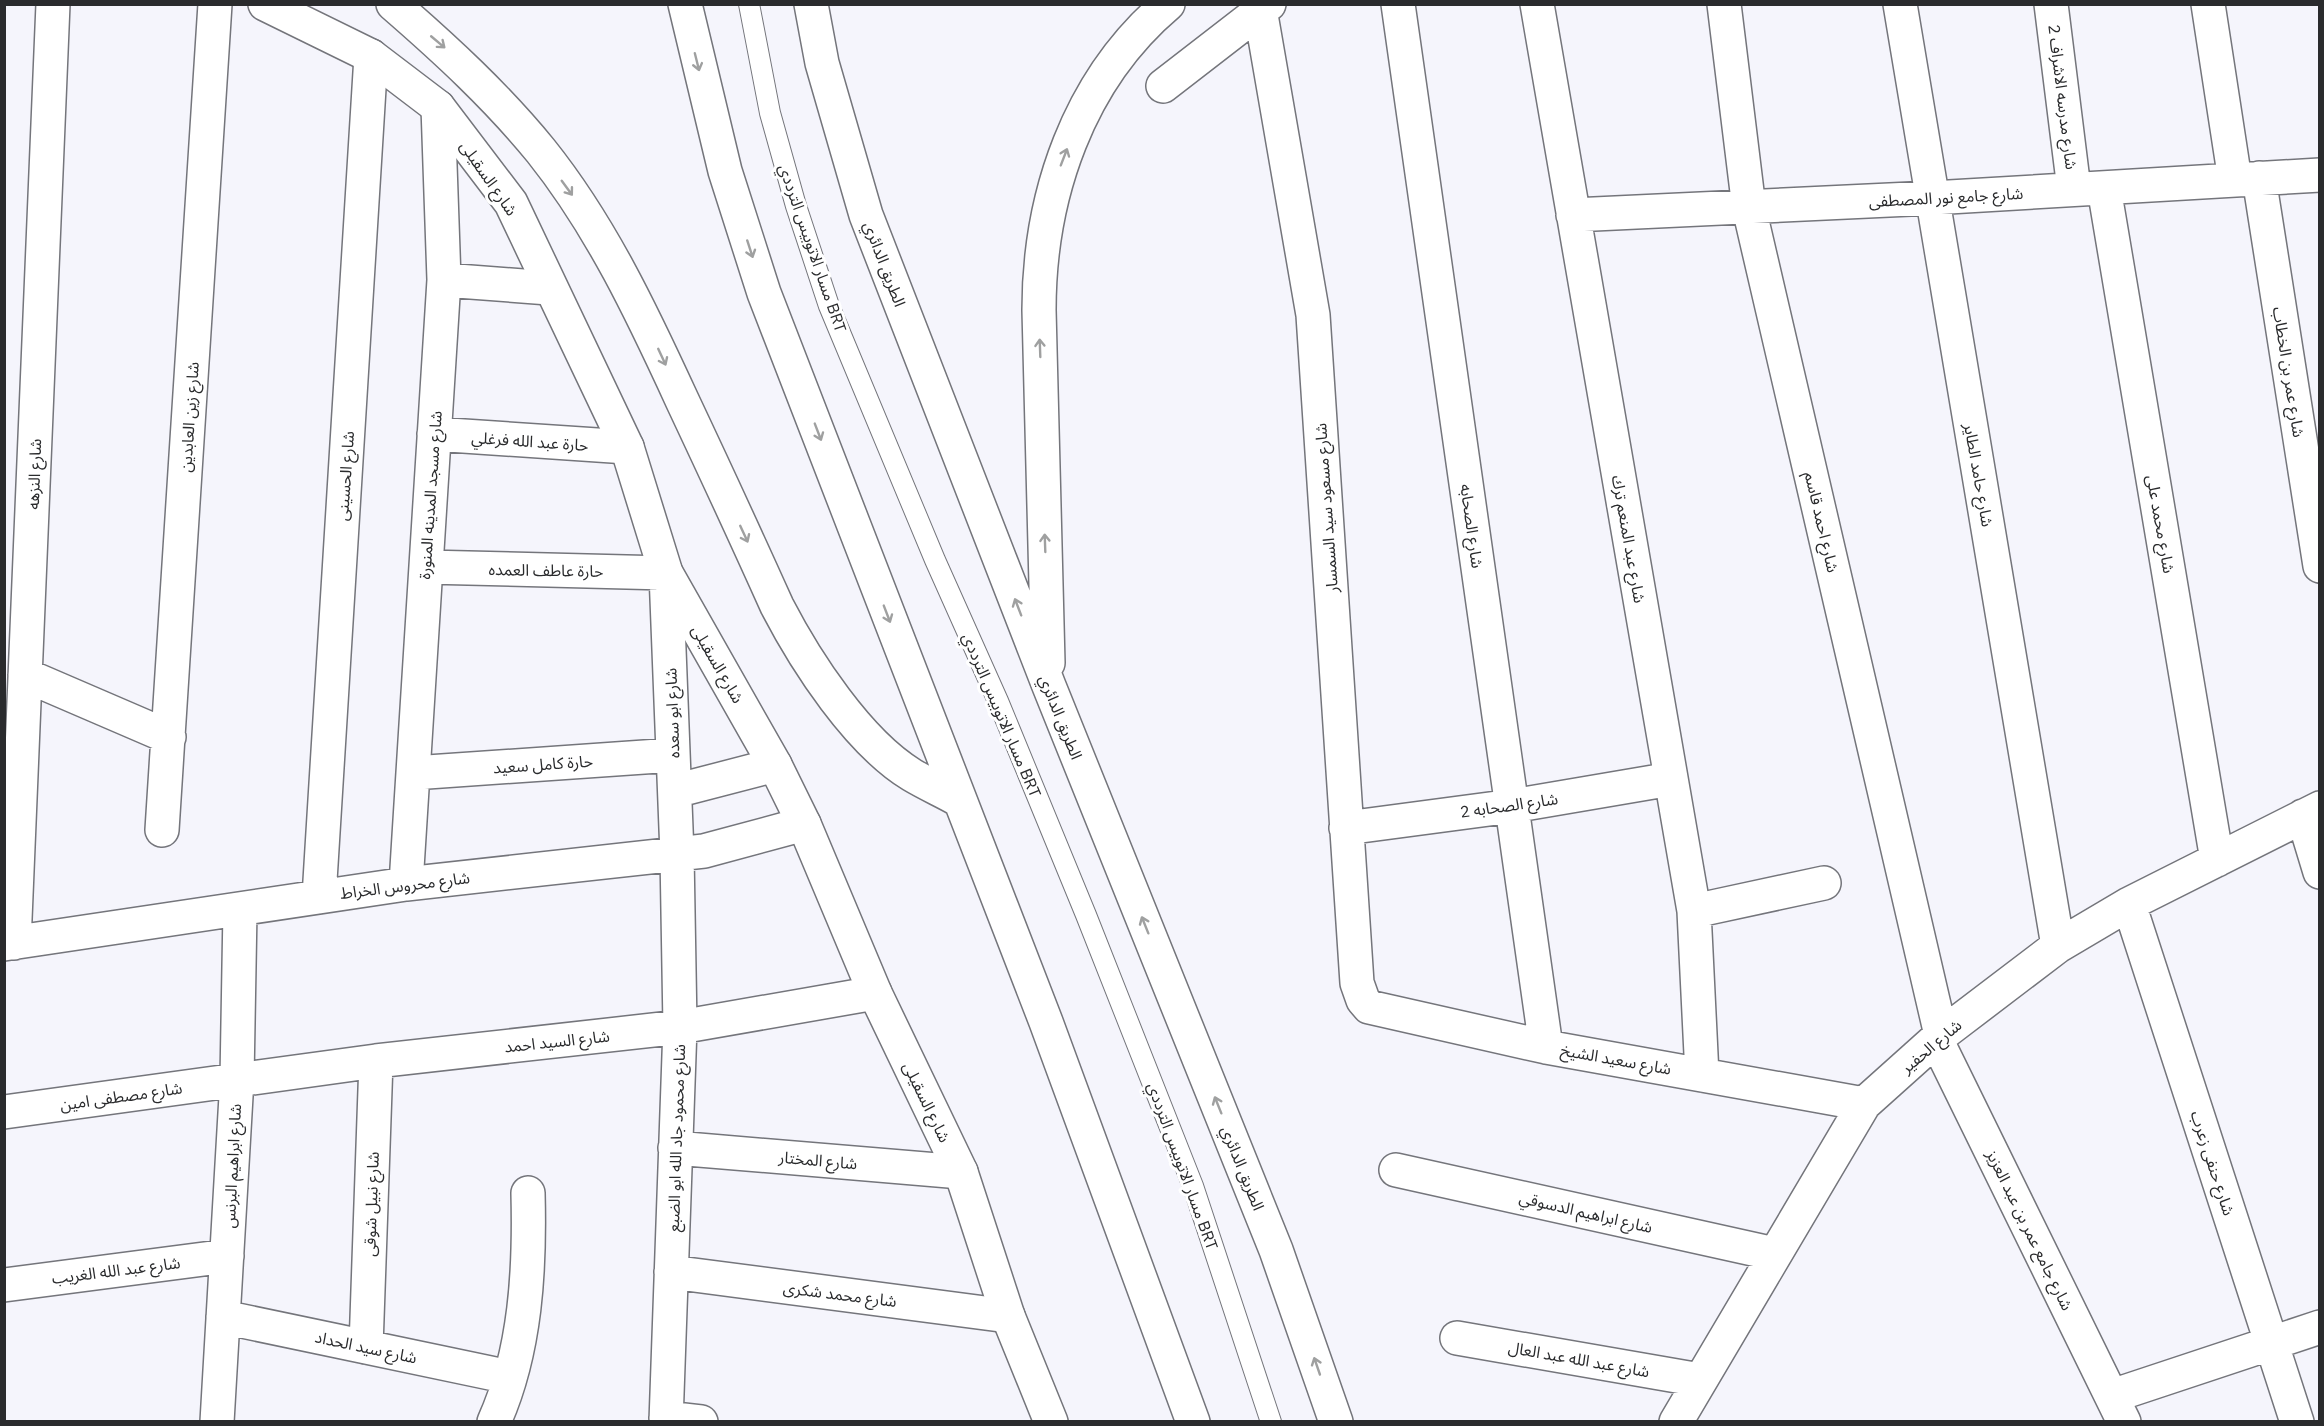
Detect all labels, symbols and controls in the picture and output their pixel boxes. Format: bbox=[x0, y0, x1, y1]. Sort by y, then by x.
street label: شارع مدرسه الاشراف 2 bbox=[2041, 23, 2082, 171]
one-way arrow bbox=[430, 36, 446, 49]
one-way arrow bbox=[691, 52, 703, 71]
street label: شارع السقيلى bbox=[453, 137, 522, 221]
one-way arrow bbox=[1059, 148, 1070, 166]
street label: مسار الاتوبيس الترددي BRT bbox=[772, 161, 851, 336]
one-way arrow bbox=[561, 179, 573, 195]
street label: شارع جامع نور المصطفى bbox=[1868, 183, 2024, 214]
street label: الطريق الدائري bbox=[857, 219, 910, 310]
one-way arrow bbox=[745, 239, 756, 258]
street label: شارع عمر بن الخطاب bbox=[2266, 305, 2309, 439]
one-way arrow bbox=[1034, 339, 1045, 359]
one-way arrow bbox=[657, 348, 669, 366]
street label: شارع زين العابدين bbox=[175, 361, 206, 473]
street label: شارع مسجد المدينه المنورة bbox=[414, 410, 449, 580]
street label: شارع حامد الطاير bbox=[1957, 421, 1998, 529]
one-way arrow bbox=[813, 422, 824, 441]
street label: شارع مسعود سيد السمسار bbox=[1310, 422, 1345, 594]
street label: حارة عبد الله فرغلي bbox=[471, 427, 589, 458]
street label: شارع الحسينى bbox=[332, 430, 361, 522]
street label: شارع النزهه bbox=[23, 438, 48, 510]
street label: شارع احمد قاسم bbox=[1798, 470, 1843, 575]
street label: شارع محمد على bbox=[2140, 473, 2180, 575]
street label: شارع عبد المنعم ترك bbox=[1605, 474, 1650, 605]
street label: شارع الصحابه bbox=[1453, 482, 1488, 570]
one-way arrow bbox=[739, 525, 751, 543]
one-way arrow bbox=[1039, 534, 1051, 554]
street label: حارة عاطف العمده bbox=[488, 559, 604, 581]
one-way arrow bbox=[1012, 598, 1023, 617]
one-way arrow bbox=[882, 604, 893, 623]
street label: شارع السقيلى bbox=[685, 621, 748, 708]
street label: مسار الاتوبيس الترددي BRT bbox=[956, 630, 1046, 801]
street label: شارع ابو سعده bbox=[660, 667, 687, 758]
street label: الطريق الدائري bbox=[1032, 672, 1087, 763]
street label: حارة كامل سعيد bbox=[492, 751, 594, 777]
street label: شارع الصحابه 2 bbox=[1459, 788, 1560, 825]
street label: شارع محروس الخراط bbox=[339, 867, 471, 906]
one-way arrow bbox=[1139, 916, 1150, 934]
street label: شارع الحفير bbox=[1896, 1015, 1967, 1080]
street label: شارع السيد احمد bbox=[503, 1026, 611, 1059]
street label: شارع سعيد الشيخ bbox=[1559, 1039, 1673, 1082]
street label: شارع محمود جاد الله ابو الضبع bbox=[663, 1044, 692, 1232]
street label: شارع السقيلى bbox=[896, 1059, 955, 1147]
street label: شارع مصطفى امين bbox=[59, 1078, 184, 1117]
street label: مسار الاتوبيس الترددي BRT bbox=[1141, 1080, 1223, 1253]
one-way arrow bbox=[1212, 1097, 1223, 1115]
street label: شارع ابراهيم البرنس bbox=[219, 1103, 248, 1229]
street label: شارع حنفى زعرب bbox=[2184, 1108, 2239, 1219]
street label: الطريق الدائري bbox=[1214, 1123, 1269, 1214]
street label: شارع جامع عمر بن عبد العزيز bbox=[1979, 1146, 2078, 1315]
street label: شارع المختار bbox=[777, 1147, 858, 1176]
street label: شارع نبيل شوقى bbox=[359, 1151, 386, 1257]
street label: شارع ابراهيم الدسوقي bbox=[1517, 1187, 1655, 1240]
street label: شارع عبد الله الغريب bbox=[50, 1252, 182, 1291]
street label: شارع محمد شكرى bbox=[782, 1277, 898, 1314]
street label: شارع سيد الحداد bbox=[312, 1326, 419, 1371]
street label: شارع عبد الله عبد العال bbox=[1506, 1337, 1651, 1384]
one-way arrow bbox=[1310, 1357, 1321, 1376]

